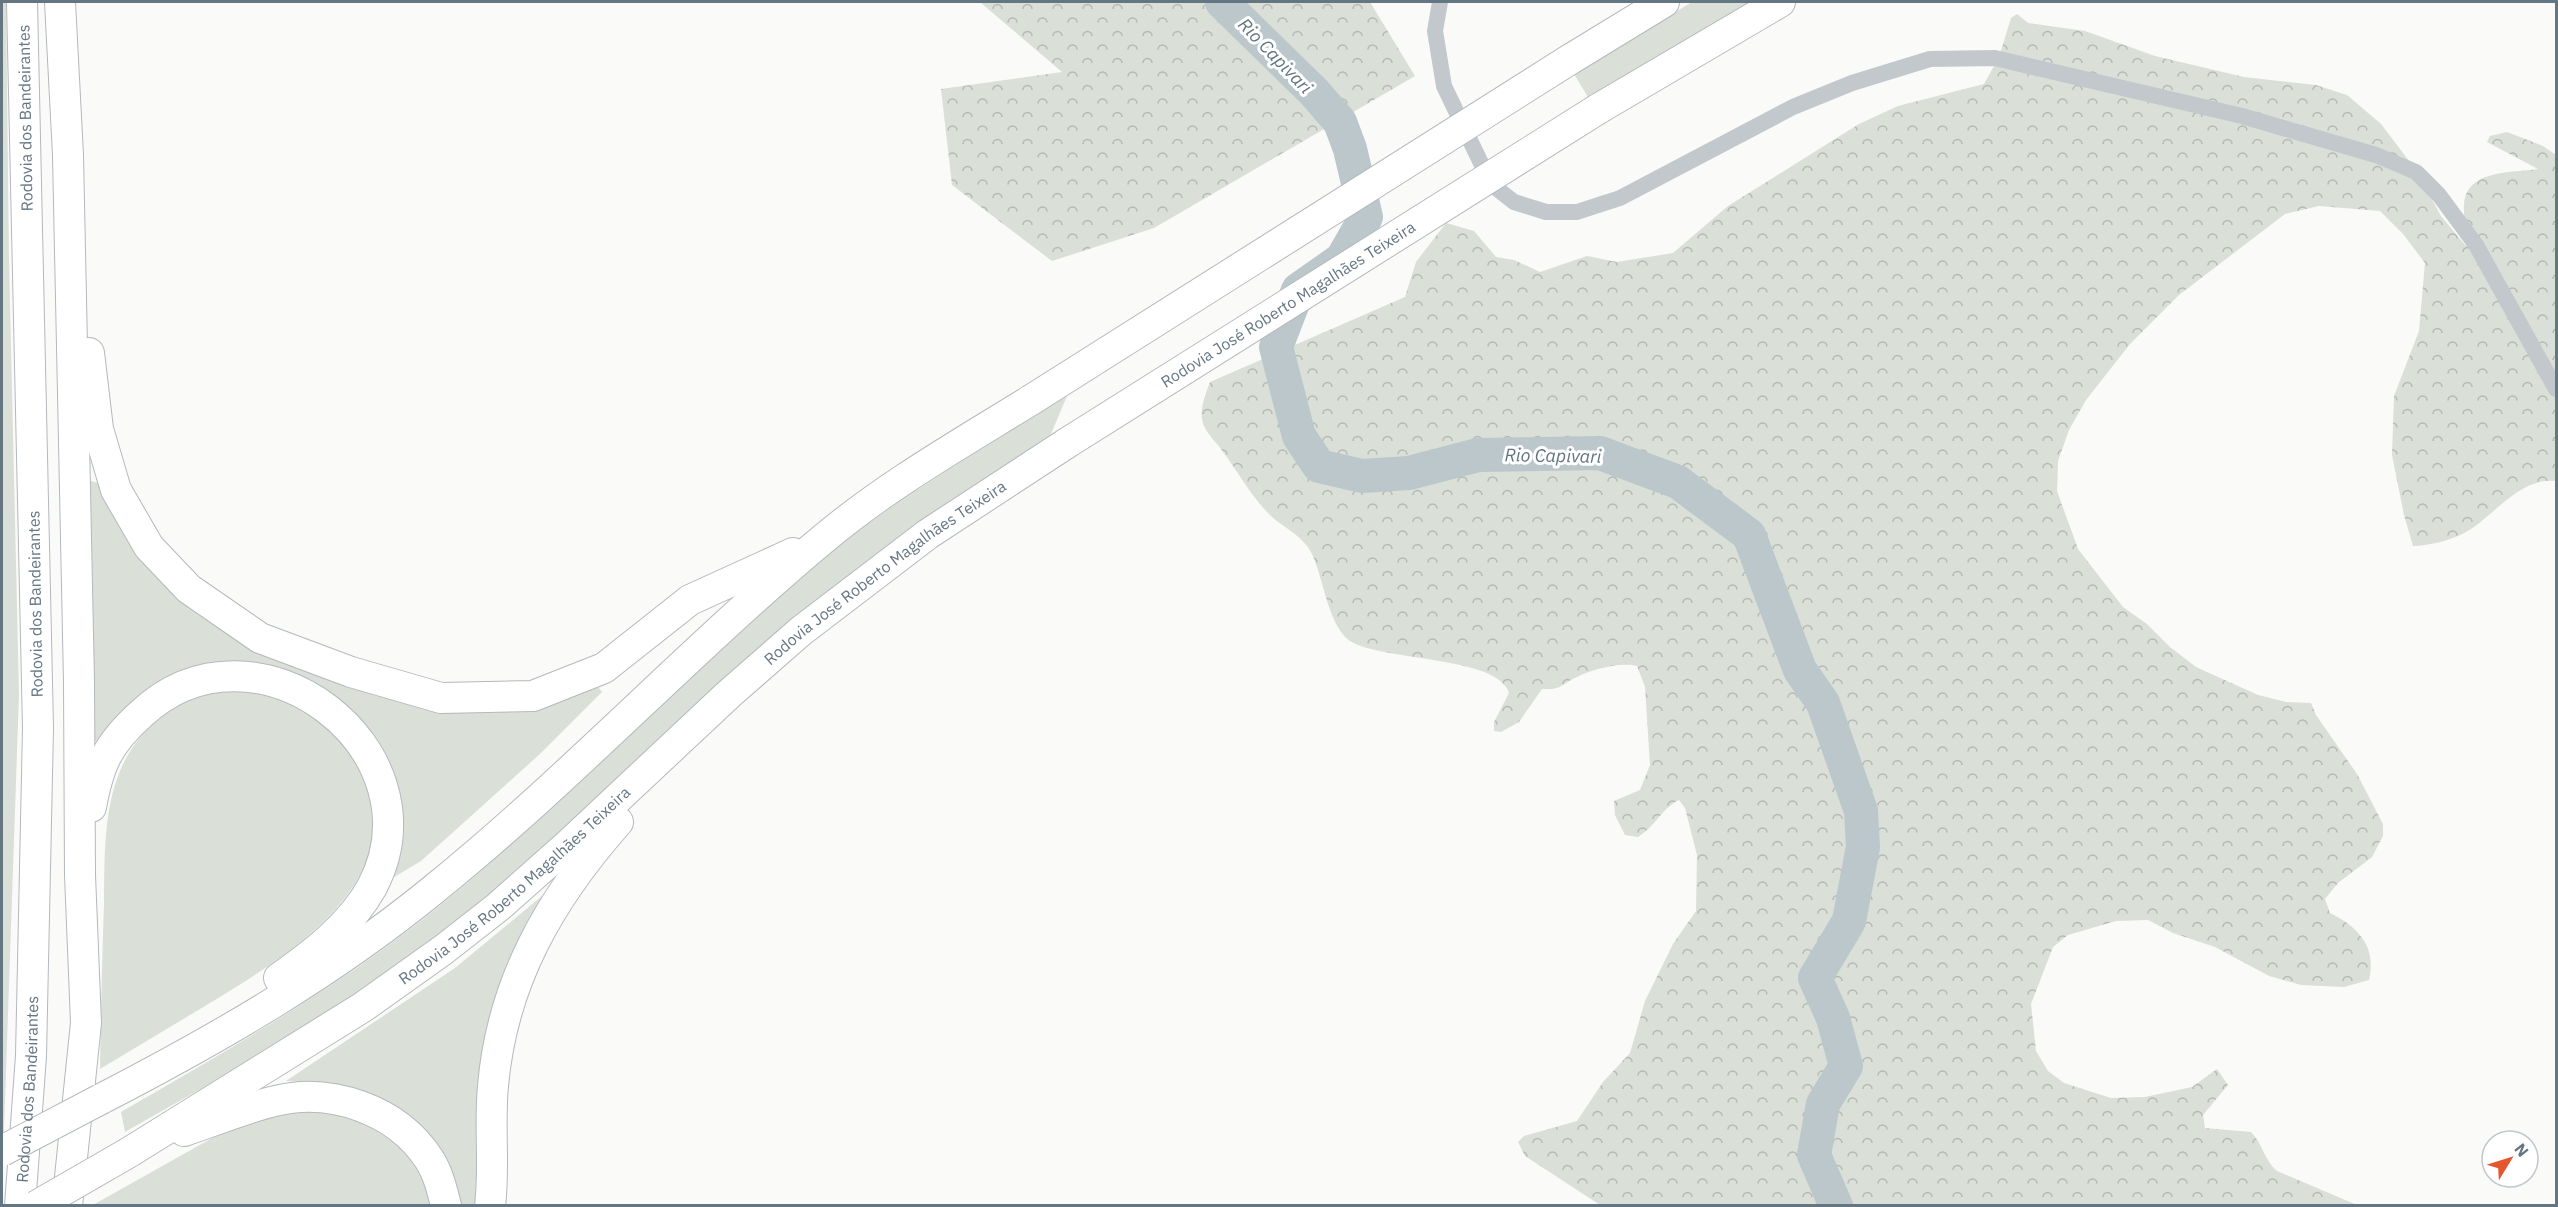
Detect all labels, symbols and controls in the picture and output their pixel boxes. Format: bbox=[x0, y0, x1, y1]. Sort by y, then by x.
water label: Rio Capivari bbox=[1233, 13, 1317, 99]
street label: Rodovia dos Bandeirantes bbox=[13, 24, 37, 212]
street label: Rodovia José Roberto Magalhães Teixeira bbox=[1157, 216, 1419, 392]
water label: Rio Capivari bbox=[1504, 443, 1602, 468]
street label: Rodovia José Roberto Magalhães Teixeira bbox=[760, 475, 1010, 669]
street label: Rodovia dos Bandeirantes bbox=[23, 510, 47, 698]
street label: Rodovia José Roberto Magalhães Teixeira bbox=[395, 782, 634, 989]
street label: Rodovia dos Bandeirantes bbox=[12, 996, 42, 1183]
north arrow bbox=[2480, 1129, 2540, 1189]
text: N bbox=[2510, 1139, 2533, 1160]

